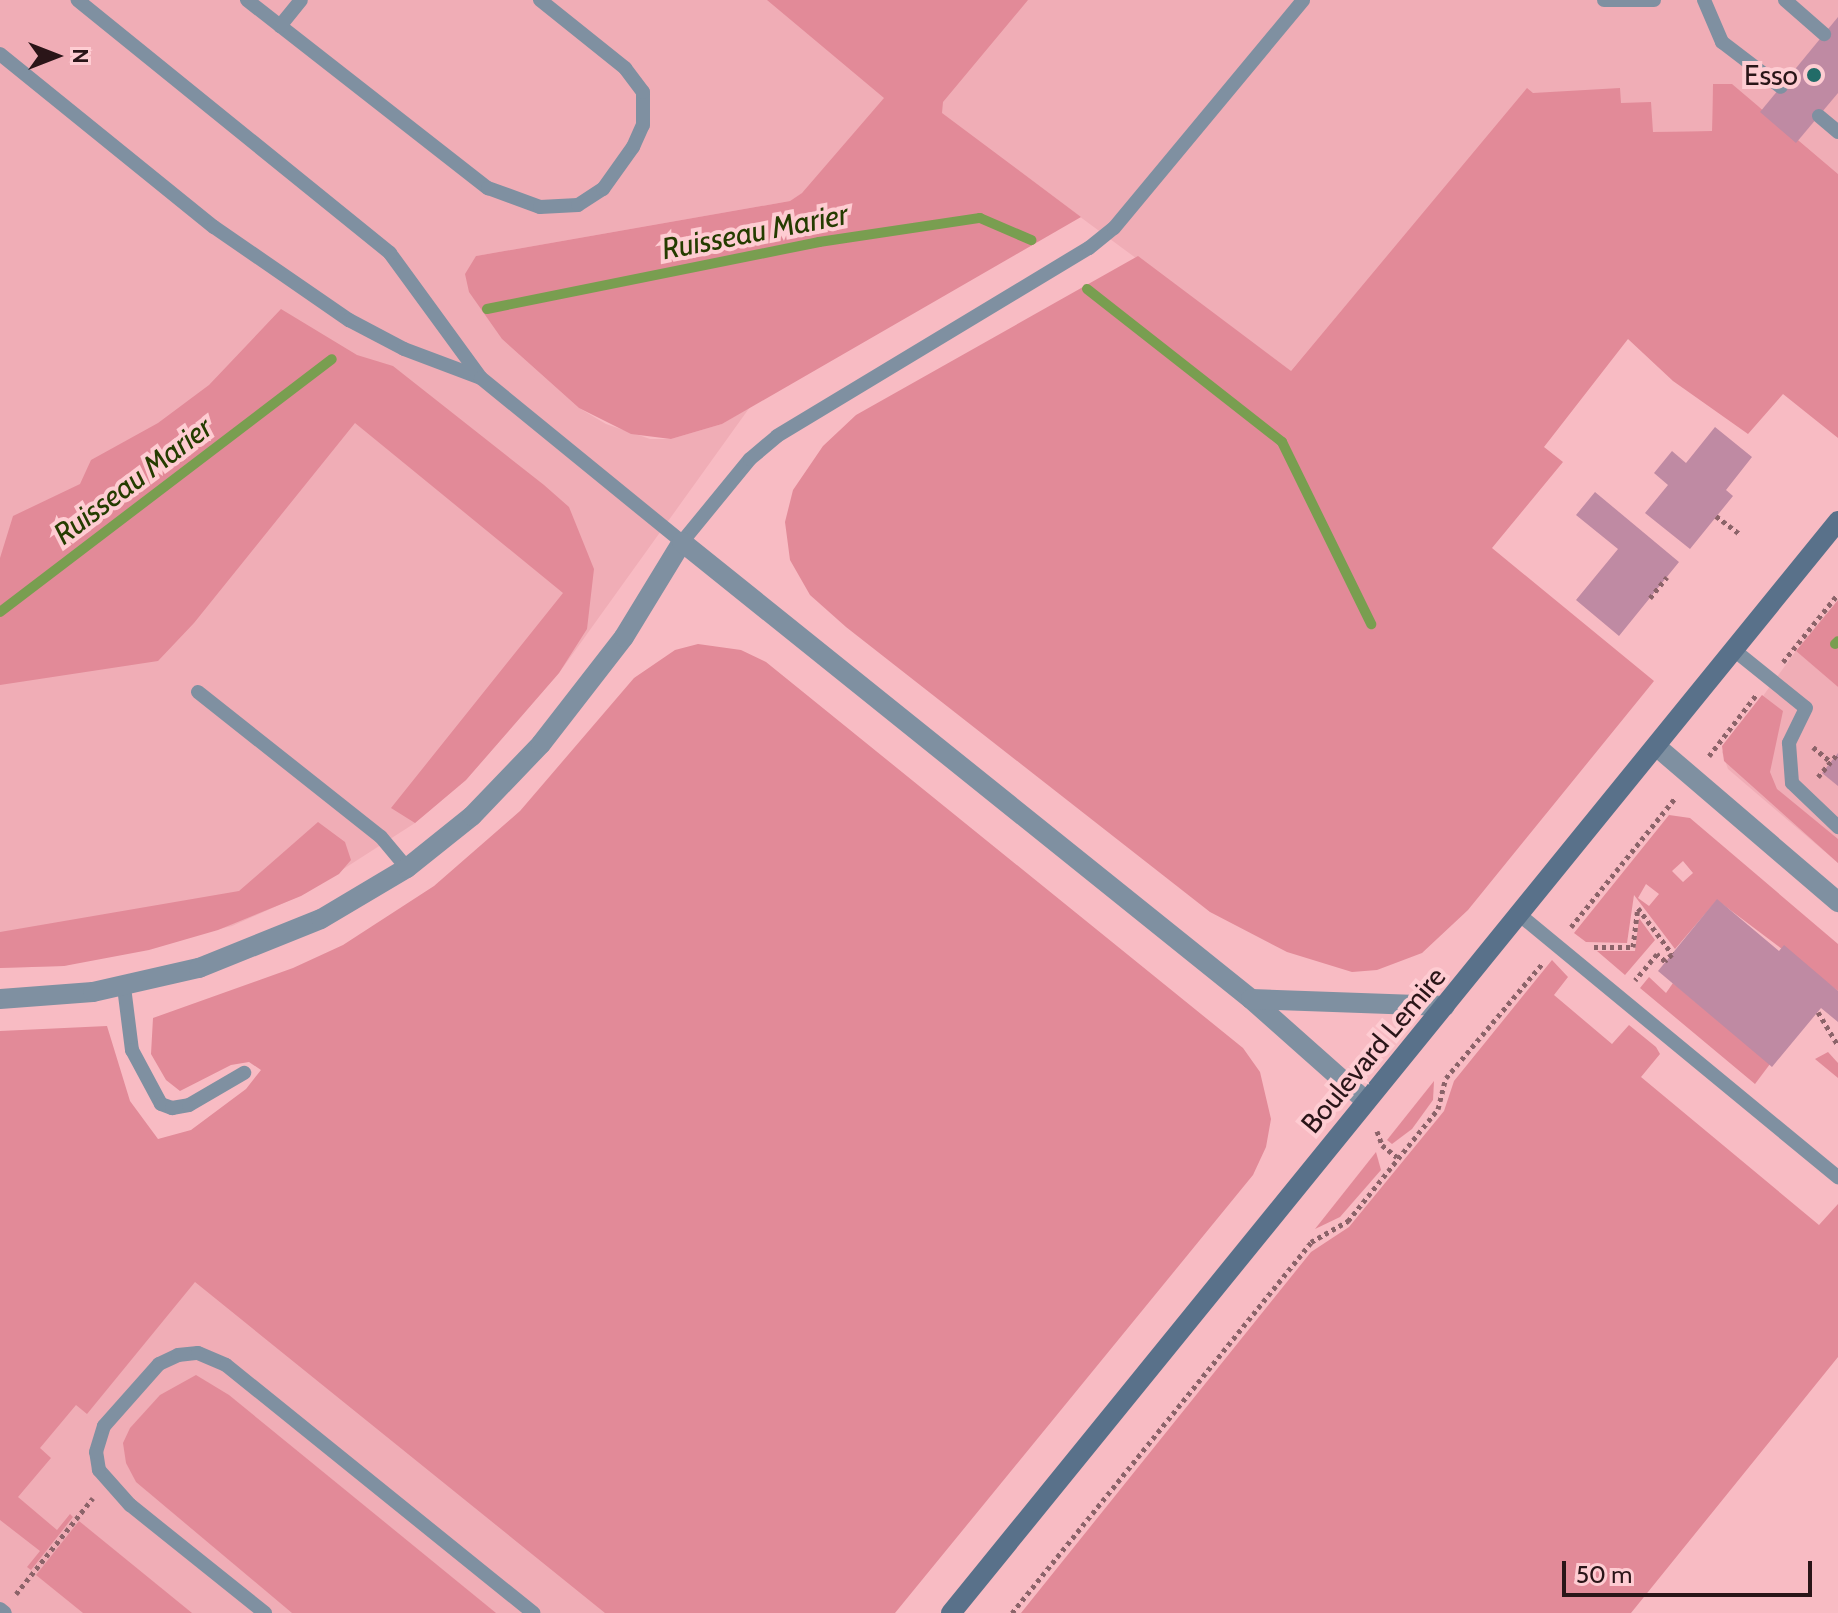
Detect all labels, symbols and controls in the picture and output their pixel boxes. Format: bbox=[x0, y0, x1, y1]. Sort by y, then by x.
north arrow bbox=[16, 16, 96, 96]
text: N bbox=[67, 48, 94, 64]
place label: Esso bbox=[1744, 58, 1798, 92]
marker: Esso bbox=[1805, 66, 1823, 84]
water label: Ruisseau Marier bbox=[659, 196, 851, 268]
water label: Ruisseau Marier bbox=[47, 410, 219, 552]
street label: Boulevard Lemire bbox=[1294, 960, 1452, 1140]
scale bar bbox=[1566, 1545, 1816, 1595]
text: 50 m bbox=[1576, 1560, 1632, 1589]

